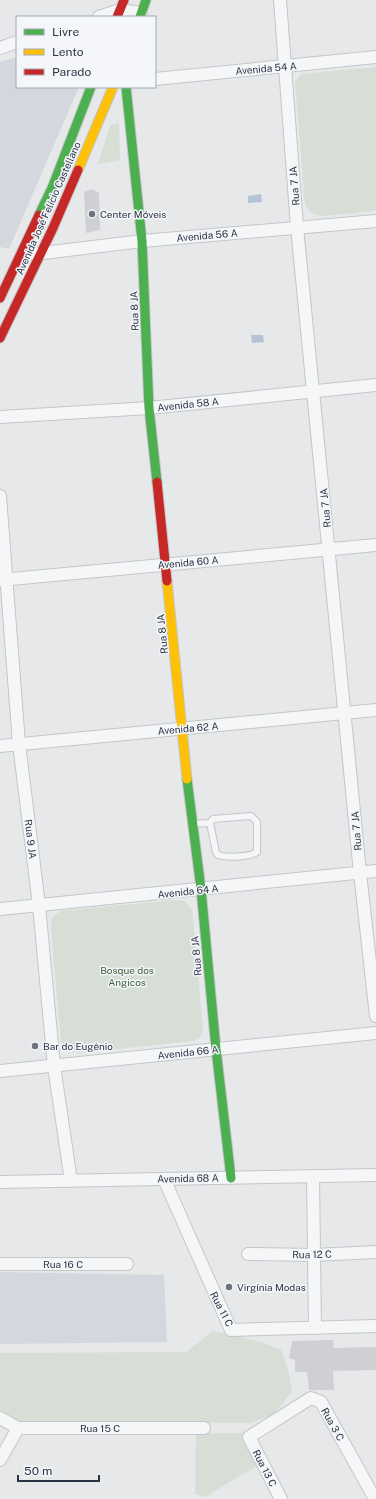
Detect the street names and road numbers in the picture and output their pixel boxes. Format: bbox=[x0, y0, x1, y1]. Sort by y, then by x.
street label: Avenida 54 A bbox=[235, 59, 297, 77]
street label: Avenida José Felício Castellano bbox=[13, 139, 83, 276]
street label: Rua 7 JA bbox=[286, 166, 302, 206]
street label: Avenida 56 A bbox=[176, 226, 238, 244]
street label: Rua 8 JA bbox=[127, 291, 141, 331]
street label: Avenida 58 A bbox=[157, 395, 219, 413]
street label: Rua 7 JA bbox=[317, 488, 333, 528]
street label: Avenida 60 A bbox=[157, 553, 219, 571]
street label: Rua 8 JA bbox=[154, 613, 170, 655]
street label: Avenida 62 A bbox=[157, 719, 219, 737]
street label: Rua 7 JA bbox=[348, 811, 364, 851]
street label: Rua 9 JA bbox=[23, 819, 39, 859]
street label: Avenida 64 A bbox=[157, 882, 219, 900]
street label: Rua 8 JA bbox=[188, 936, 204, 976]
street label: Avenida 66 A bbox=[157, 1043, 219, 1061]
street label: Avenida 68 A bbox=[157, 1171, 219, 1185]
street label: Rua 12 C bbox=[292, 1248, 332, 1260]
street label: Rua 16 C bbox=[43, 1258, 83, 1270]
street label: Rua 11 C bbox=[208, 1289, 236, 1329]
street label: Rua 3 C bbox=[319, 1405, 347, 1443]
street label: Rua 15 C bbox=[80, 1422, 120, 1434]
street label: Rua 13 C bbox=[251, 1447, 280, 1489]

